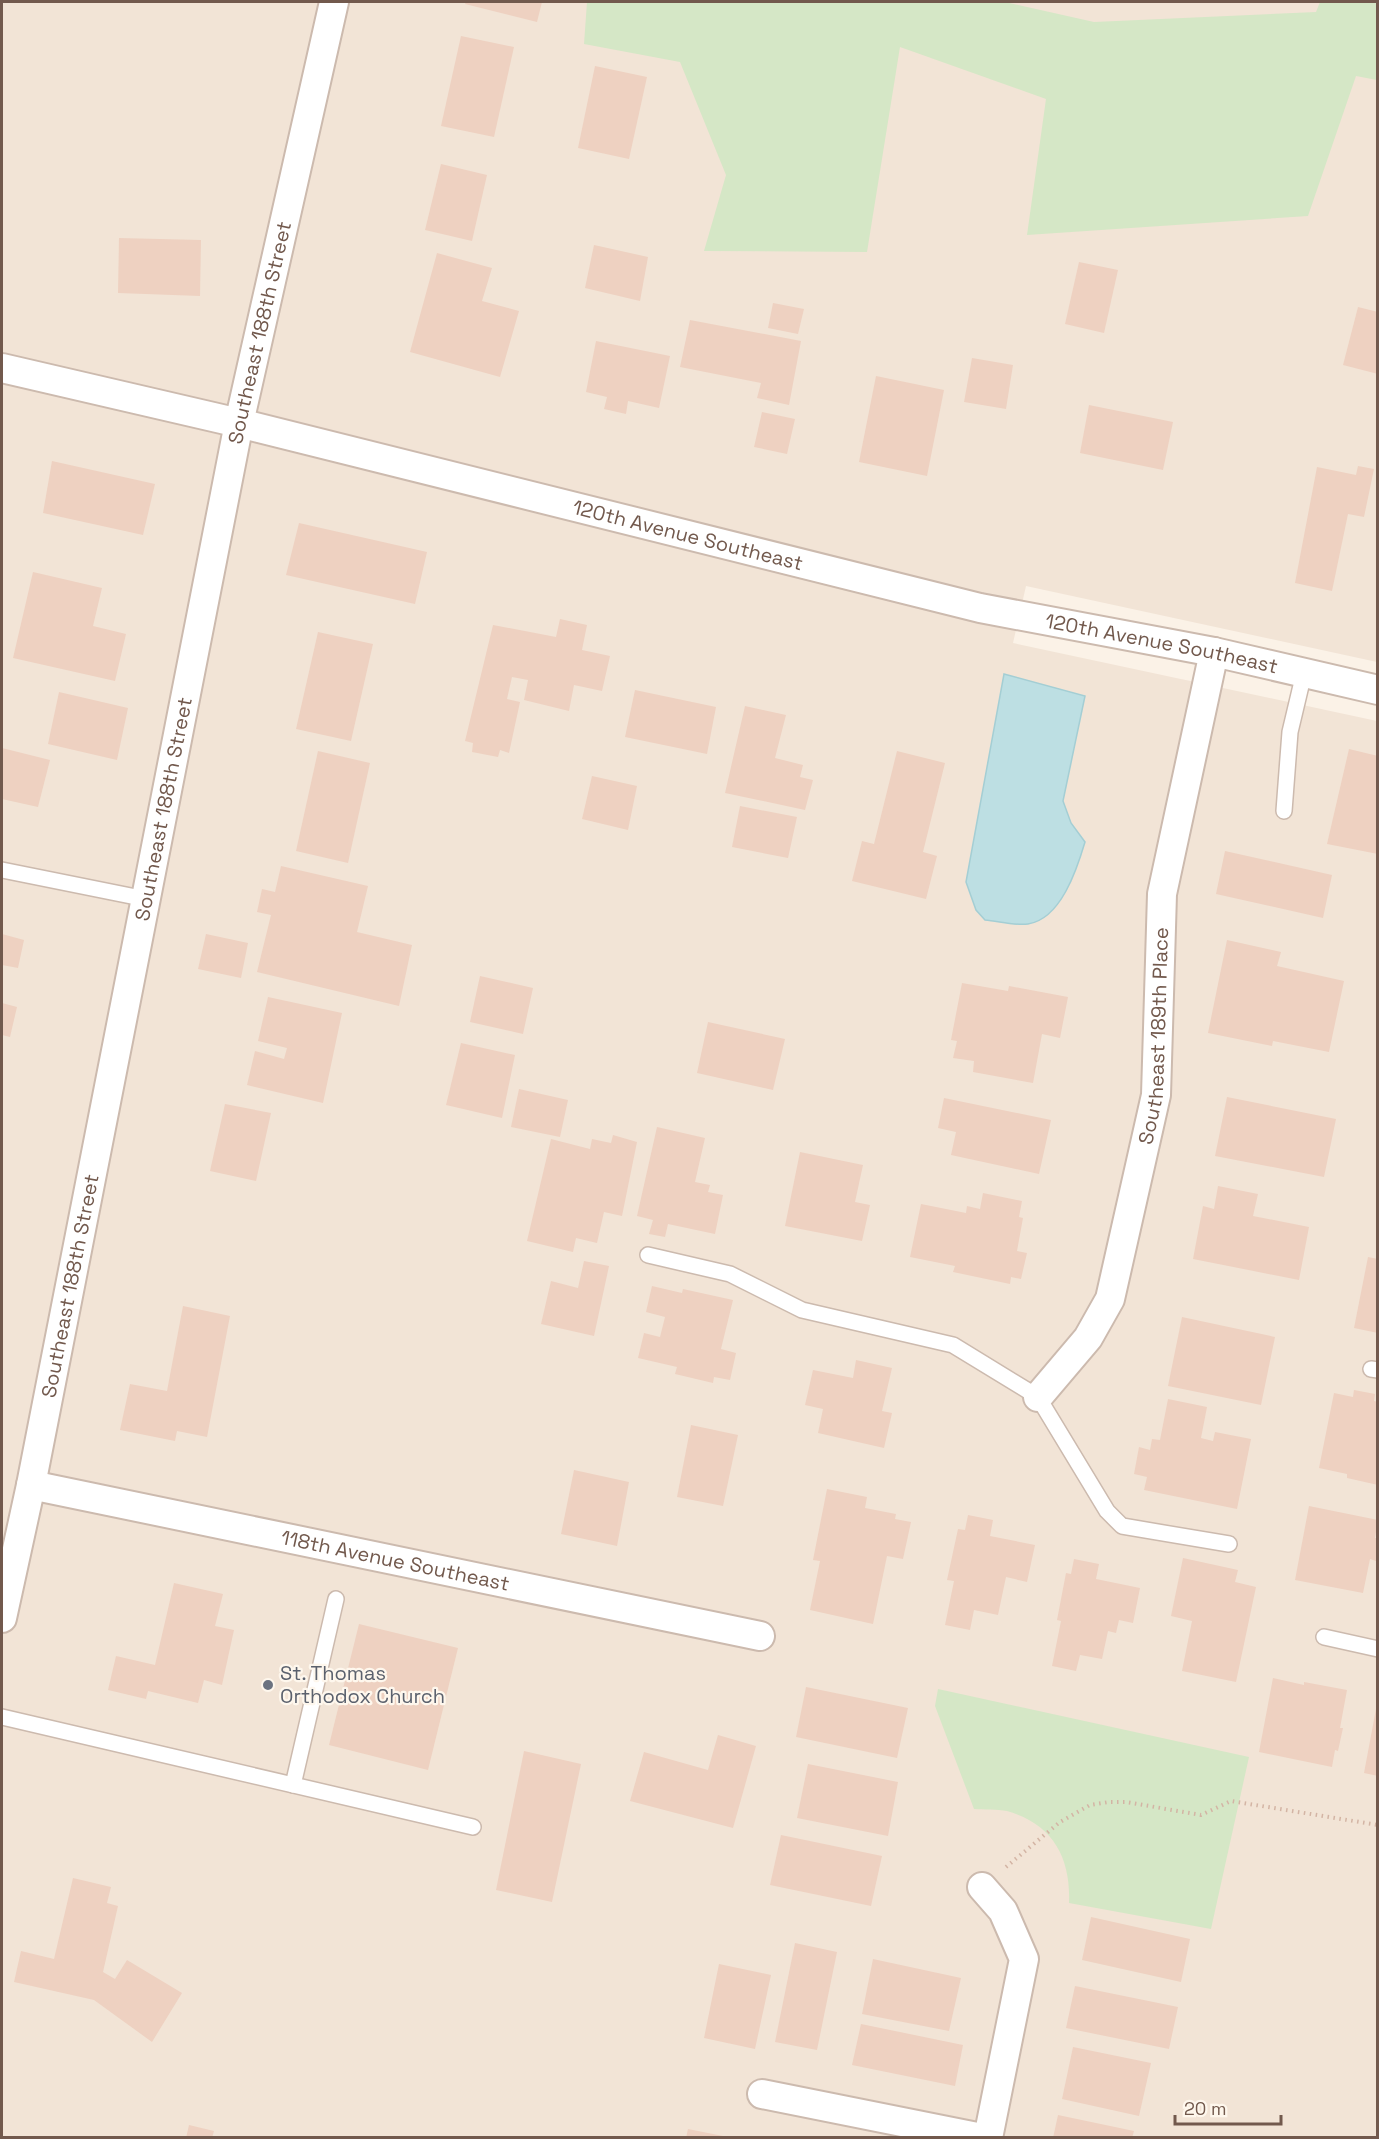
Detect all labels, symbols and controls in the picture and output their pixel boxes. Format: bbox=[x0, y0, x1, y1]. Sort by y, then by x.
street label: Southeast 188th Street bbox=[222, 219, 297, 446]
street label: 120th Avenue Southeast bbox=[570, 494, 806, 576]
street label: 120th Avenue Southeast bbox=[1043, 608, 1280, 679]
street label: Southeast 188th Street bbox=[129, 695, 198, 923]
street label: Southeast 189th Place bbox=[1132, 927, 1174, 1147]
street label: Southeast 188th Street bbox=[35, 1172, 105, 1400]
street label: 118th Avenue Southeast bbox=[279, 1524, 512, 1597]
place label: St. Thomas Orthodox Church bbox=[280, 1660, 445, 1709]
marker: St. Thomas Orthodox Church bbox=[261, 1678, 275, 1692]
scale bar bbox=[1175, 2088, 1282, 2126]
text: 20 m bbox=[1184, 2097, 1227, 2120]

